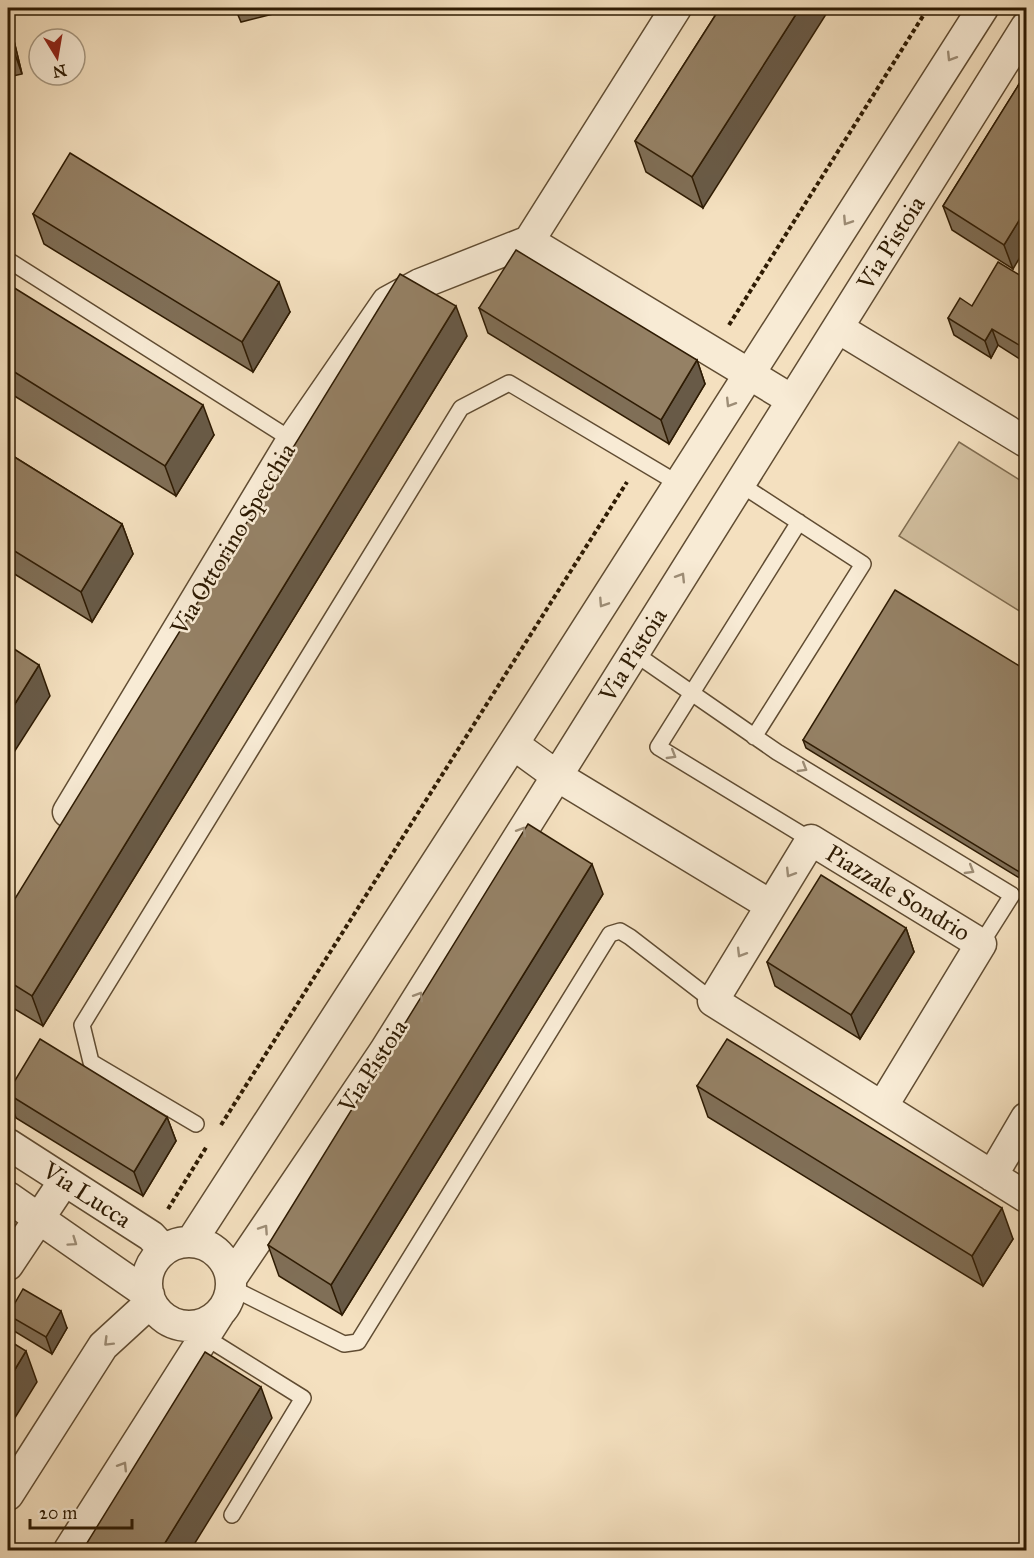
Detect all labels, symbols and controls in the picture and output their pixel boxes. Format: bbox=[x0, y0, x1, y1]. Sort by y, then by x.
north arrow bbox=[27, 27, 87, 87]
one-way arrow bbox=[947, 51, 959, 61]
text: N bbox=[51, 61, 68, 82]
street label: Via Pistoia bbox=[850, 190, 932, 296]
one-way arrow bbox=[843, 215, 854, 226]
one-way arrow bbox=[727, 397, 738, 408]
street label: Via Ottorino Specchia bbox=[163, 437, 302, 641]
one-way arrow bbox=[674, 573, 686, 583]
one-way arrow bbox=[600, 597, 611, 608]
street label: Via Pistoia bbox=[592, 602, 674, 708]
one-way arrow bbox=[666, 748, 676, 760]
one-way arrow bbox=[797, 761, 807, 773]
one-way arrow bbox=[515, 827, 527, 837]
street label: Piazzale Sondrio bbox=[820, 838, 976, 948]
one-way arrow bbox=[964, 862, 974, 874]
one-way arrow bbox=[786, 867, 798, 877]
one-way arrow bbox=[737, 947, 749, 957]
one-way arrow bbox=[411, 992, 423, 1002]
street label: Via Pistoia bbox=[331, 1013, 415, 1119]
street label: Via Lucca bbox=[36, 1155, 138, 1235]
one-way arrow bbox=[257, 1224, 268, 1235]
one-way arrow bbox=[66, 1235, 77, 1246]
one-way arrow bbox=[105, 1334, 116, 1345]
one-way arrow bbox=[116, 1461, 127, 1472]
scale bar bbox=[30, 1492, 132, 1530]
text: 20 m bbox=[39, 1502, 77, 1524]

